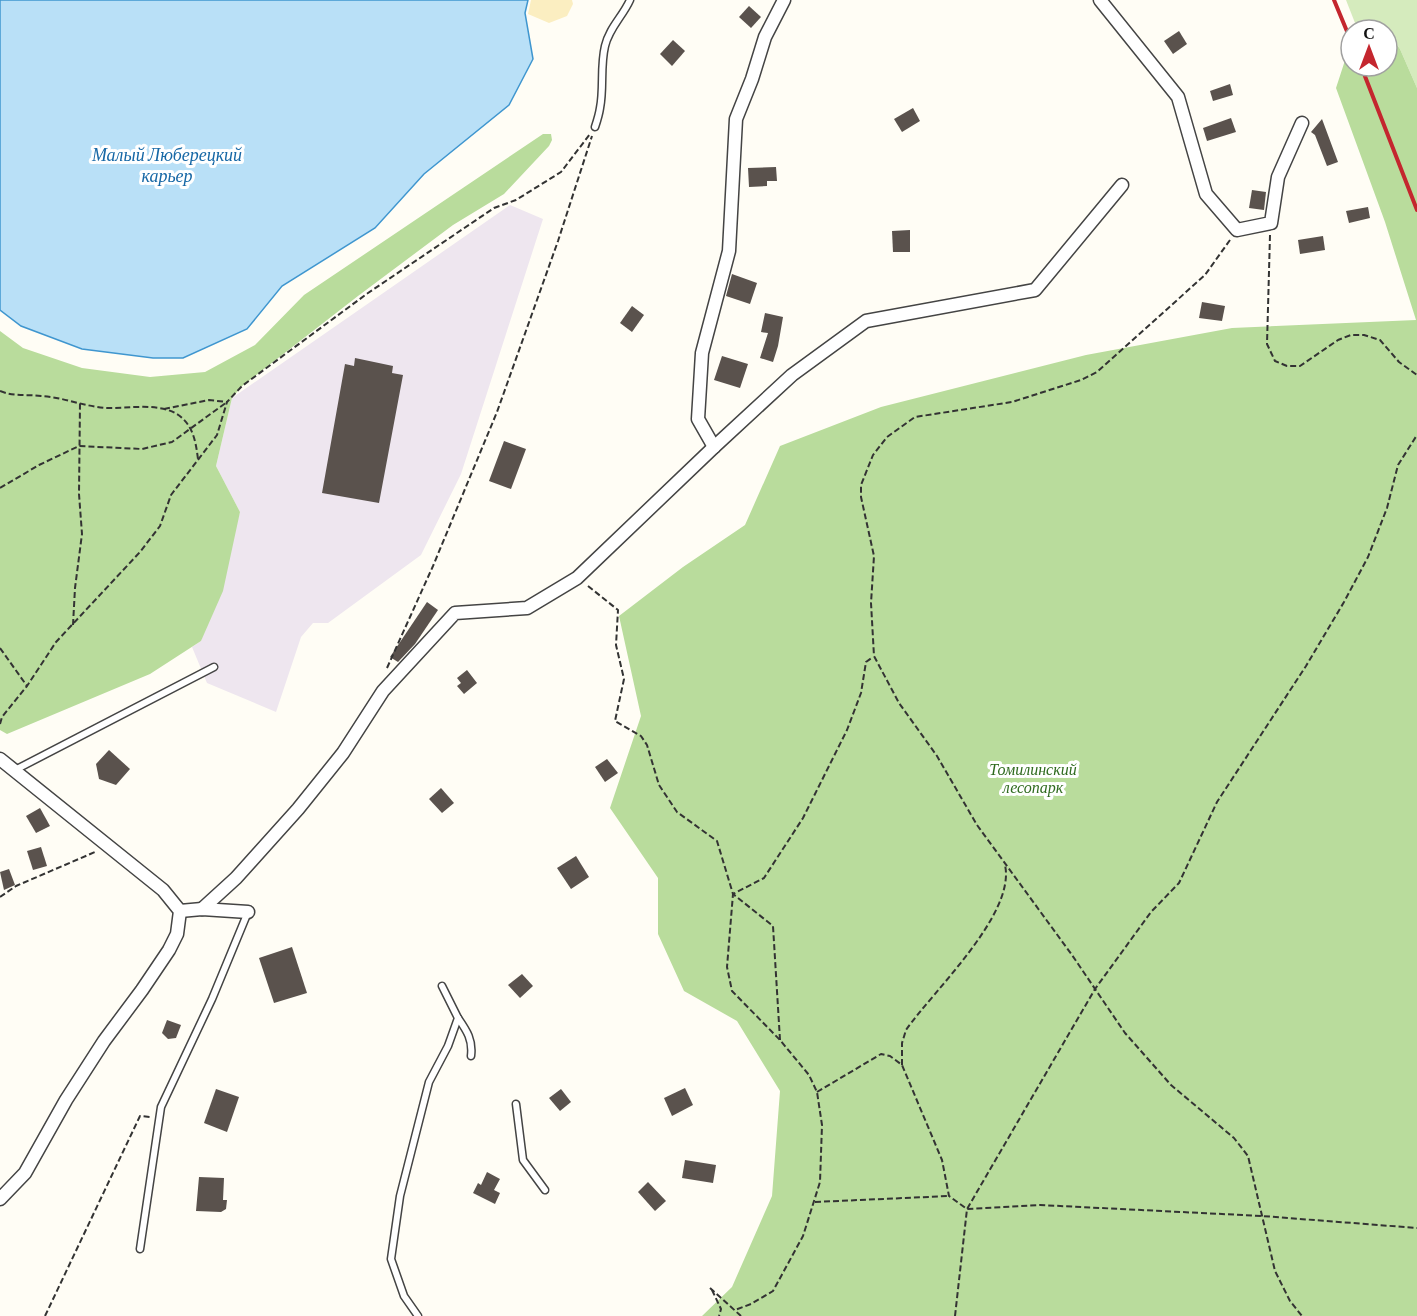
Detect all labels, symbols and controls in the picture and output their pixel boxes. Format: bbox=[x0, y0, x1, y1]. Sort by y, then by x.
north arrow bbox=[1339, 18, 1399, 78]
text: С bbox=[1363, 25, 1375, 42]
water label: Малый Люберецкий карьер bbox=[91, 145, 242, 186]
park label: Томилинский лесопарк bbox=[989, 761, 1077, 797]

